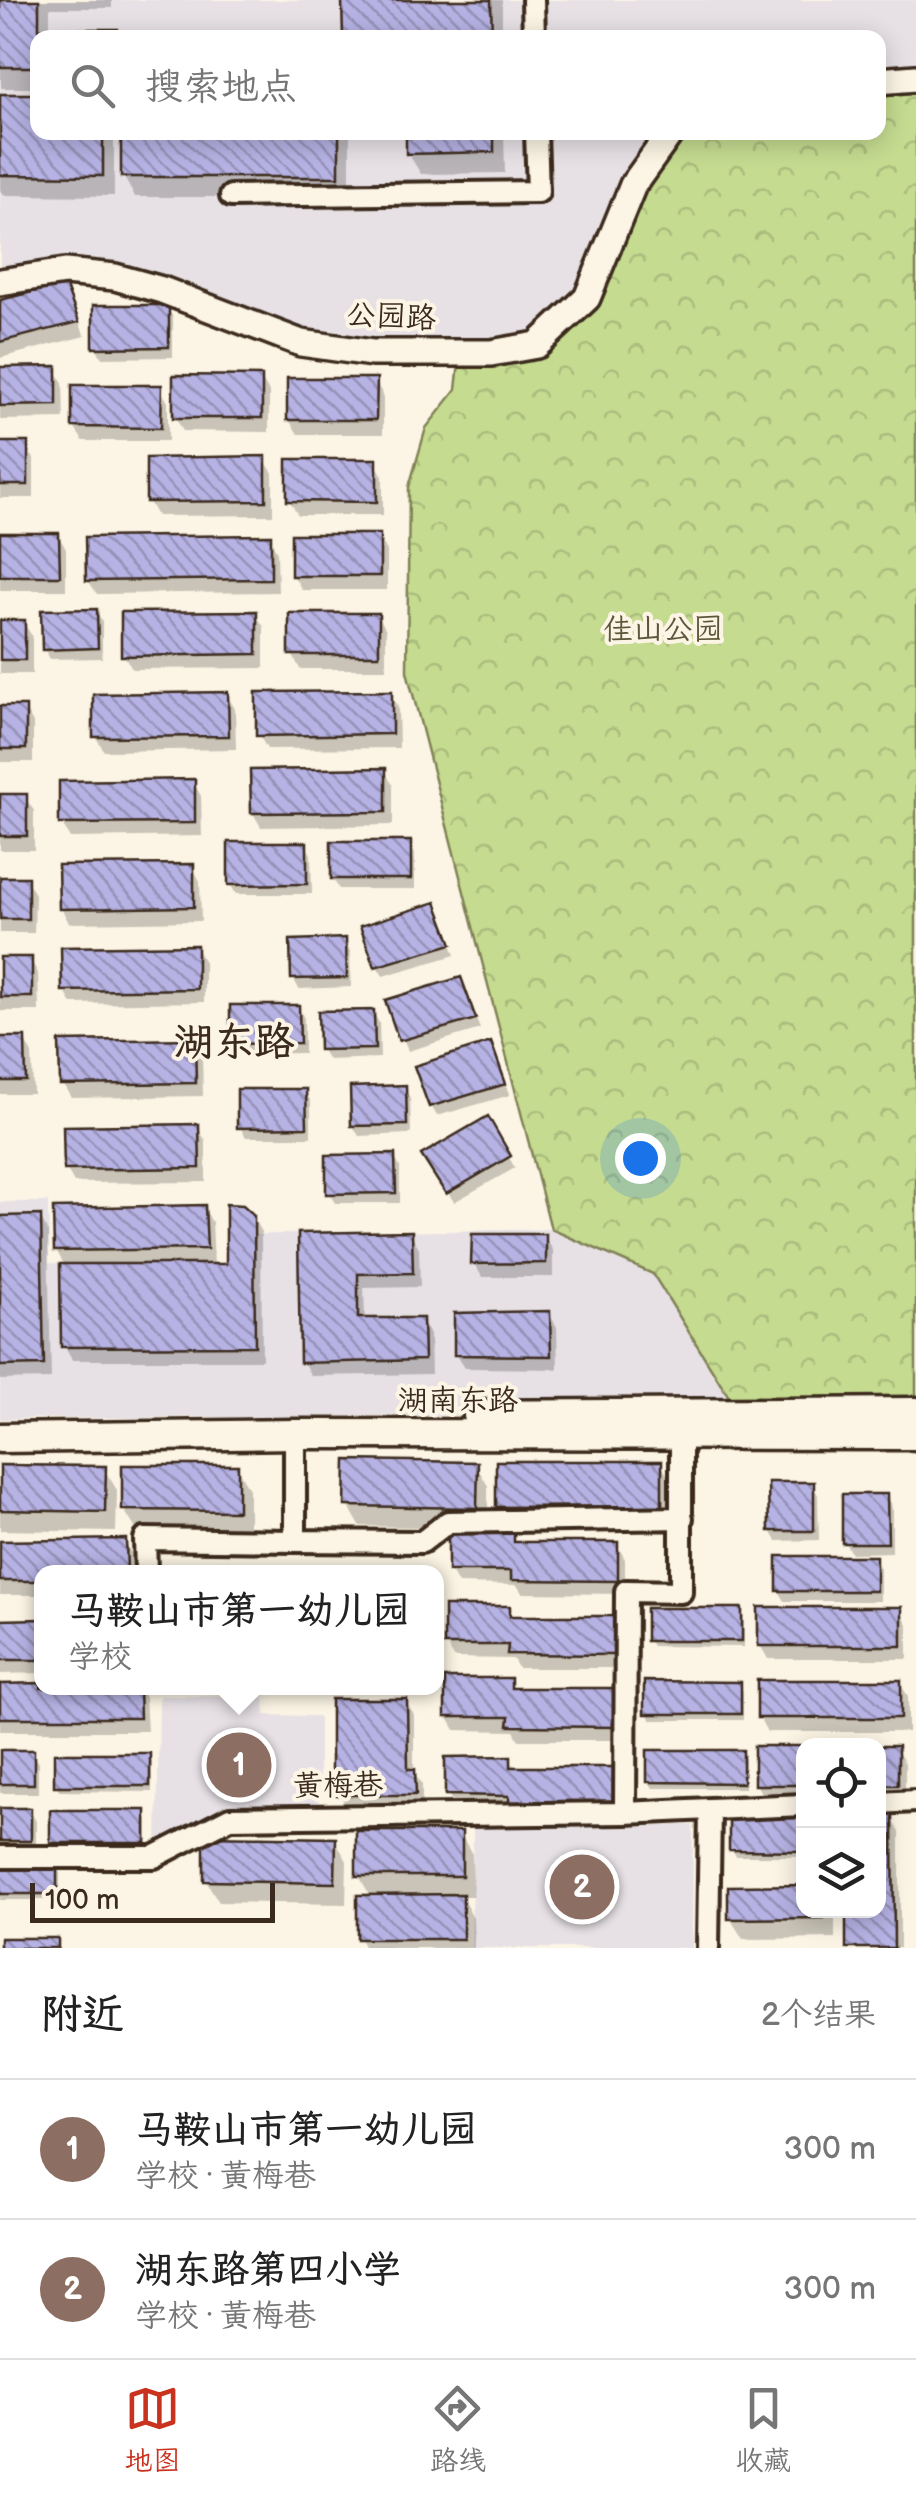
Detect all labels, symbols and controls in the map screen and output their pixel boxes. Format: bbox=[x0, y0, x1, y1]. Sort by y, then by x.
search box bbox=[30, 30, 886, 140]
icon: search bbox=[65, 58, 120, 113]
text: 搜索地点 bbox=[145, 65, 297, 110]
street label: 公园路 bbox=[345, 297, 437, 337]
park label: 佳山公园 bbox=[603, 612, 723, 648]
district label: 湖东路 bbox=[174, 1019, 295, 1067]
your location bbox=[615, 1133, 666, 1184]
street label: 湖南东路 bbox=[398, 1383, 518, 1419]
popup bbox=[34, 1565, 444, 1695]
text: 马鞍山市第一幼儿园 bbox=[68, 1589, 410, 1634]
text: 学校 bbox=[68, 1638, 132, 1677]
pin: 1 bbox=[206, 1728, 272, 1802]
map controls bbox=[796, 1738, 886, 1918]
button: locate bbox=[796, 1738, 886, 1828]
street label: 黄梅巷 bbox=[293, 1767, 383, 1805]
button: layers bbox=[796, 1828, 886, 1918]
pin: 2 bbox=[550, 1850, 614, 1924]
scale bar bbox=[30, 1878, 275, 1922]
text: 100 m bbox=[45, 1884, 119, 1917]
text: 附近 bbox=[40, 1990, 124, 2041]
text: 2个结果 bbox=[761, 1996, 876, 2035]
text: 马鞍山市第一幼儿园 bbox=[135, 2108, 477, 2153]
text: 1 bbox=[66, 2130, 79, 2169]
text: 300 m bbox=[784, 2130, 876, 2169]
text: 学校 · 黄梅巷 bbox=[135, 2157, 316, 2196]
text: 湖东路第四小学 bbox=[135, 2248, 401, 2293]
text: 2 bbox=[63, 2270, 82, 2309]
text: 300 m bbox=[784, 2270, 876, 2309]
text: 学校 · 黄梅巷 bbox=[135, 2297, 316, 2336]
tab: 地图 bbox=[125, 2381, 181, 2478]
tab: 路线 bbox=[430, 2381, 486, 2478]
tab: 收藏 bbox=[735, 2381, 791, 2478]

